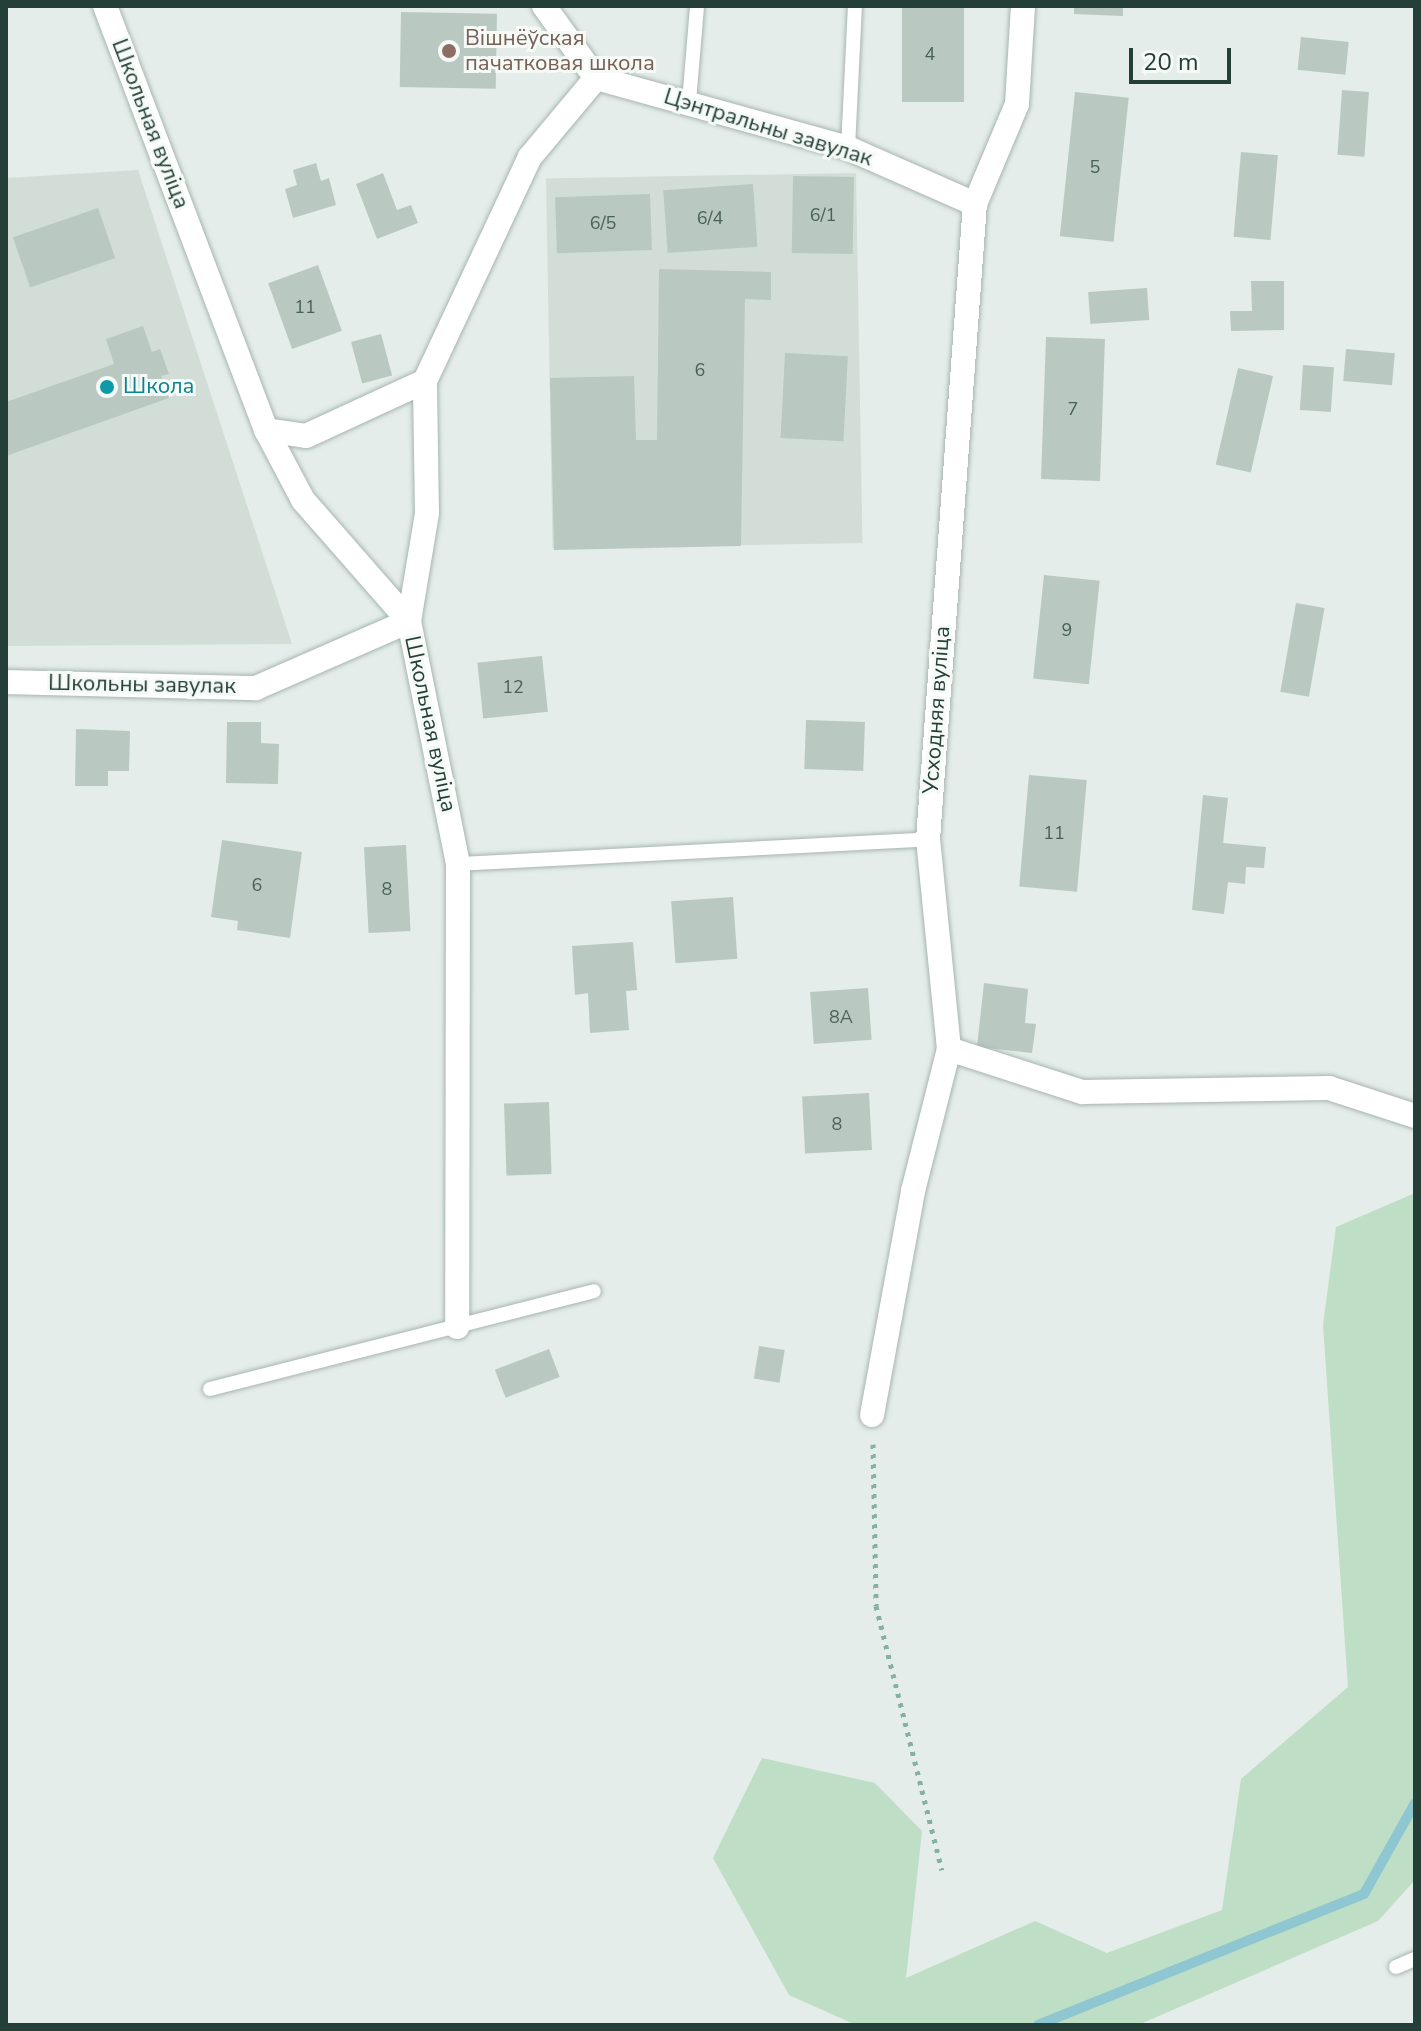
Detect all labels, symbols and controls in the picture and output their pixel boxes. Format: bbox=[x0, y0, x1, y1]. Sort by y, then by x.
place label: Вішнёўская пачатковая школа bbox=[465, 25, 655, 76]
scale bar bbox=[1133, 32, 1235, 82]
street label: Школьная вуліца bbox=[106, 35, 194, 213]
marker: Вішнёўская пачатковая школа bbox=[440, 42, 458, 60]
house number: 4 bbox=[925, 43, 935, 65]
text: 20 m bbox=[1143, 46, 1199, 78]
street label: Цэнтральны завулак bbox=[661, 84, 875, 172]
house number: 5 bbox=[1090, 156, 1100, 178]
house number: 6/1 bbox=[810, 204, 836, 226]
house number: 6/4 bbox=[697, 207, 723, 229]
house number: 6/5 bbox=[590, 212, 616, 234]
house number: 11 bbox=[294, 296, 316, 318]
house number: 6 bbox=[695, 359, 705, 381]
place label: Школа bbox=[123, 374, 194, 400]
marker: Школа bbox=[98, 378, 116, 396]
house number: 7 bbox=[1068, 398, 1078, 420]
house number: 9 bbox=[1062, 619, 1072, 641]
street label: Усходняя вуліца bbox=[918, 625, 956, 795]
street label: Школьная вуліца bbox=[398, 633, 462, 815]
street label: Школьны завулак bbox=[48, 670, 236, 700]
house number: 12 bbox=[502, 676, 524, 698]
house number: 11 bbox=[1043, 822, 1065, 844]
house number: 6 bbox=[252, 874, 262, 896]
house number: 8 bbox=[382, 878, 392, 900]
house number: 8А bbox=[829, 1006, 853, 1028]
house number: 8 bbox=[832, 1113, 842, 1135]

